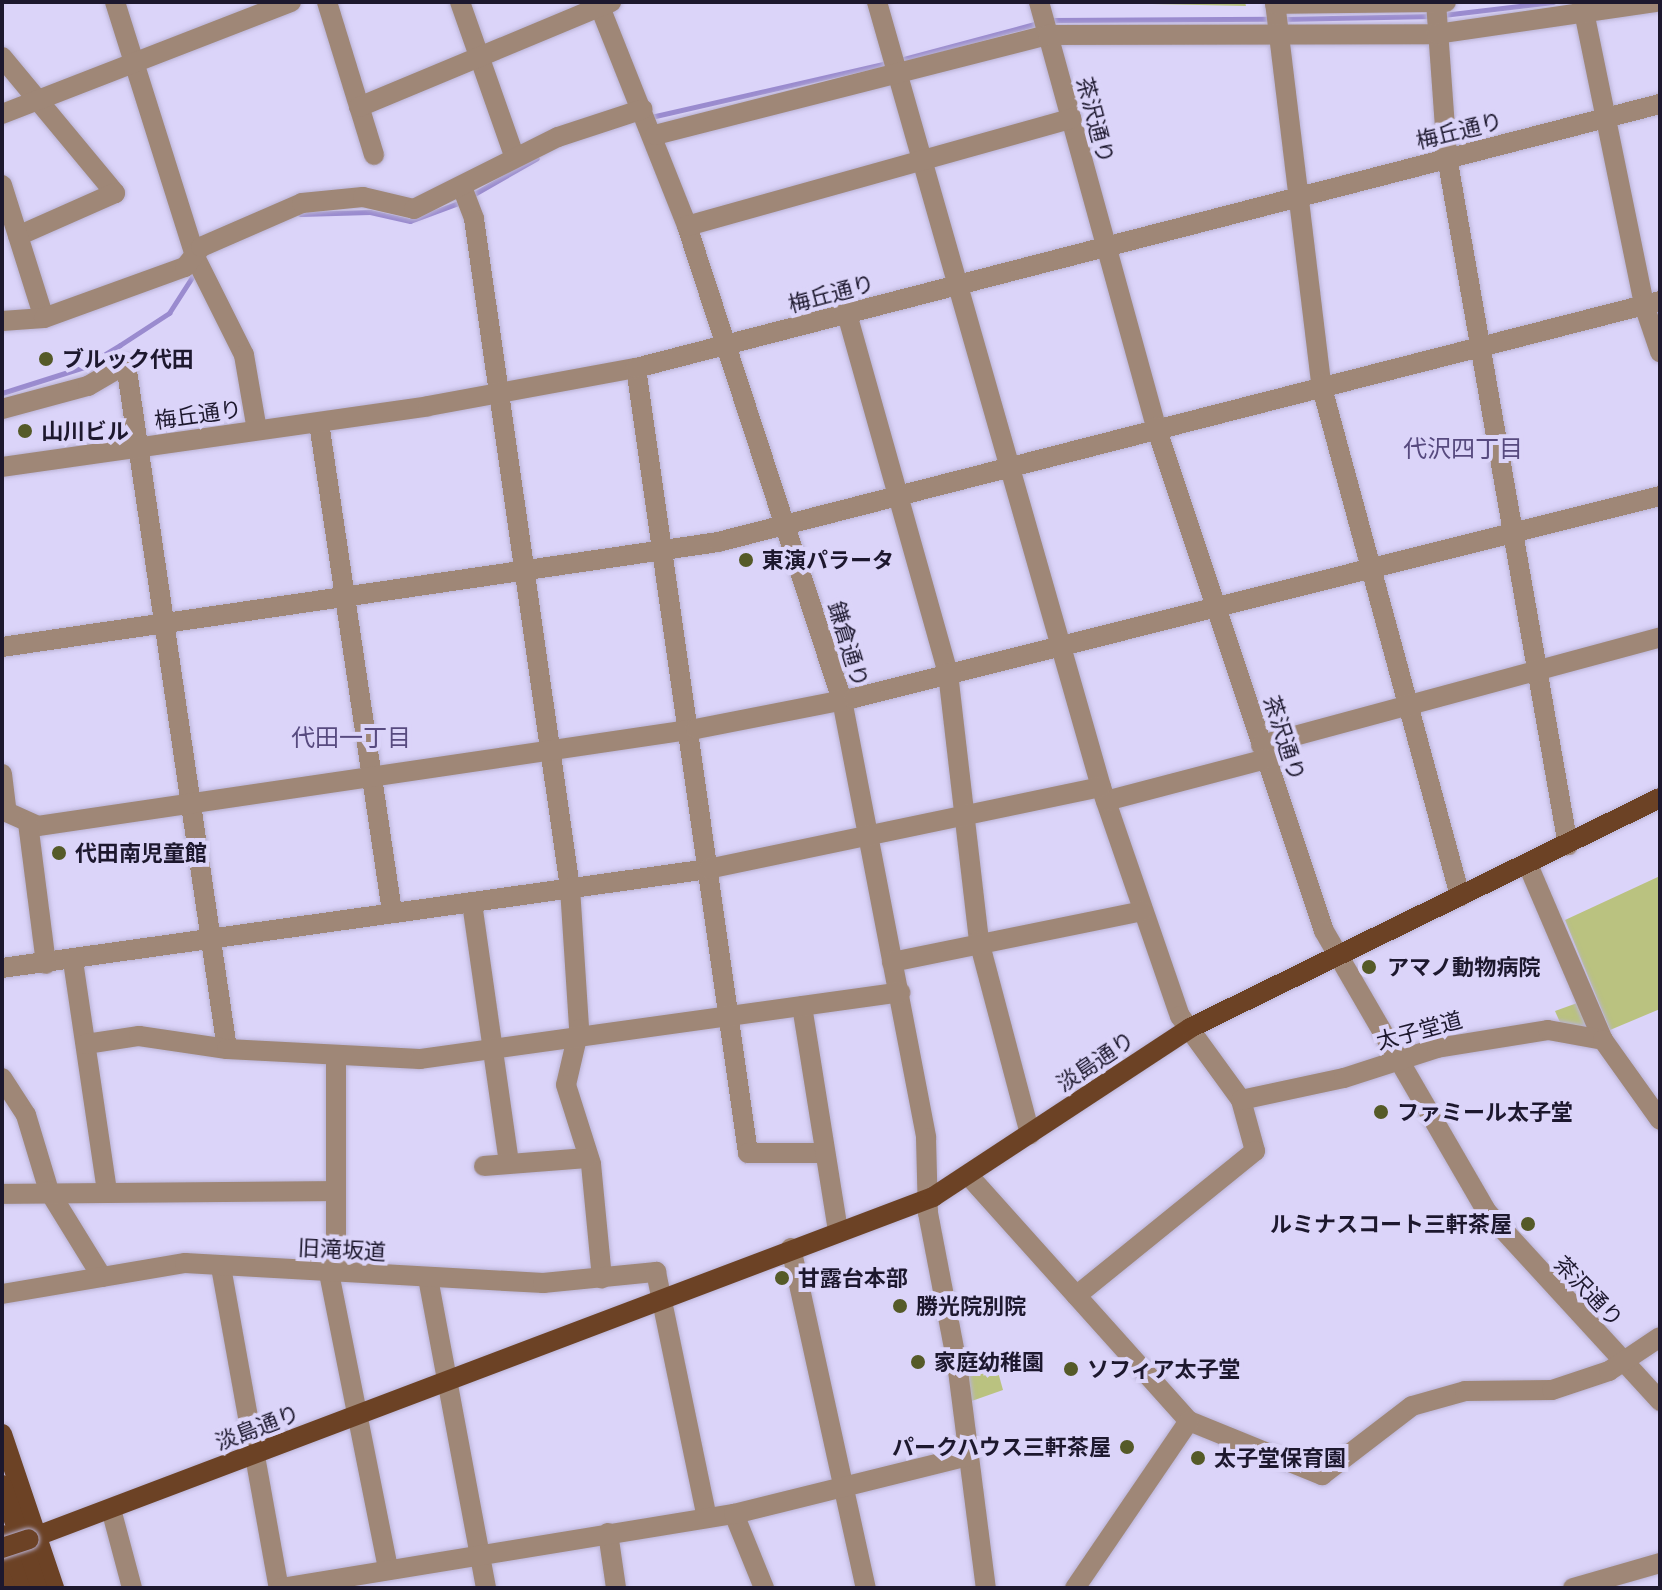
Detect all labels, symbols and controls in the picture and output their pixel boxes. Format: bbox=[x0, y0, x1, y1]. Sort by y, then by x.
street label: 茶沢通り bbox=[1072, 74, 1120, 166]
street label: 梅丘通り bbox=[1413, 107, 1505, 153]
street label: 梅丘通り bbox=[785, 269, 877, 317]
place label: ブルック代田 bbox=[62, 346, 194, 372]
marker: ブルック代田 bbox=[37, 350, 55, 368]
street label: 梅丘通り bbox=[153, 395, 243, 433]
place label: 山川ビル bbox=[41, 418, 129, 444]
marker: 山川ビル bbox=[16, 422, 34, 440]
district label: 代沢四丁目 bbox=[1403, 434, 1523, 462]
place label: 東演パラータ bbox=[762, 547, 894, 573]
marker: 東演パラータ bbox=[737, 551, 755, 569]
street label: 鎌倉通り bbox=[824, 598, 874, 690]
street label: 茶沢通り bbox=[1259, 692, 1311, 784]
district label: 代田一丁目 bbox=[291, 723, 411, 751]
place label: 代田南児童館 bbox=[75, 840, 207, 866]
marker: 代田南児童館 bbox=[50, 844, 68, 862]
place label: アマノ動物病院 bbox=[1387, 954, 1541, 980]
marker: アマノ動物病院 bbox=[1358, 956, 1380, 978]
street label: 太子堂道 bbox=[1373, 1006, 1465, 1054]
street label: 淡島通り bbox=[1051, 1025, 1139, 1097]
place label: ファミール太子堂 bbox=[1397, 1099, 1573, 1125]
marker: ファミール太子堂 bbox=[1372, 1103, 1390, 1121]
place label: ルミナスコート三軒茶屋 bbox=[1270, 1211, 1512, 1237]
marker: ルミナスコート三軒茶屋 bbox=[1519, 1215, 1537, 1233]
street label: 旧滝坂道 bbox=[297, 1234, 387, 1264]
street label: 茶沢通り bbox=[1549, 1250, 1629, 1332]
place label: 甘露台本部 bbox=[798, 1265, 908, 1291]
marker: 甘露台本部 bbox=[773, 1269, 791, 1287]
place label: 勝光院別院 bbox=[916, 1293, 1026, 1319]
marker: 勝光院別院 bbox=[891, 1297, 909, 1315]
place label: 家庭幼稚園 bbox=[934, 1349, 1044, 1375]
marker: 家庭幼稚園 bbox=[909, 1353, 927, 1371]
place label: ソフィア太子堂 bbox=[1087, 1356, 1241, 1382]
marker: ソフィア太子堂 bbox=[1062, 1360, 1080, 1378]
street label: 淡島通り bbox=[211, 1399, 303, 1455]
place label: パークハウス三軒茶屋 bbox=[891, 1434, 1111, 1460]
marker: パークハウス三軒茶屋 bbox=[1118, 1438, 1136, 1456]
place label: 太子堂保育園 bbox=[1214, 1445, 1346, 1471]
marker: 太子堂保育園 bbox=[1189, 1449, 1207, 1467]

